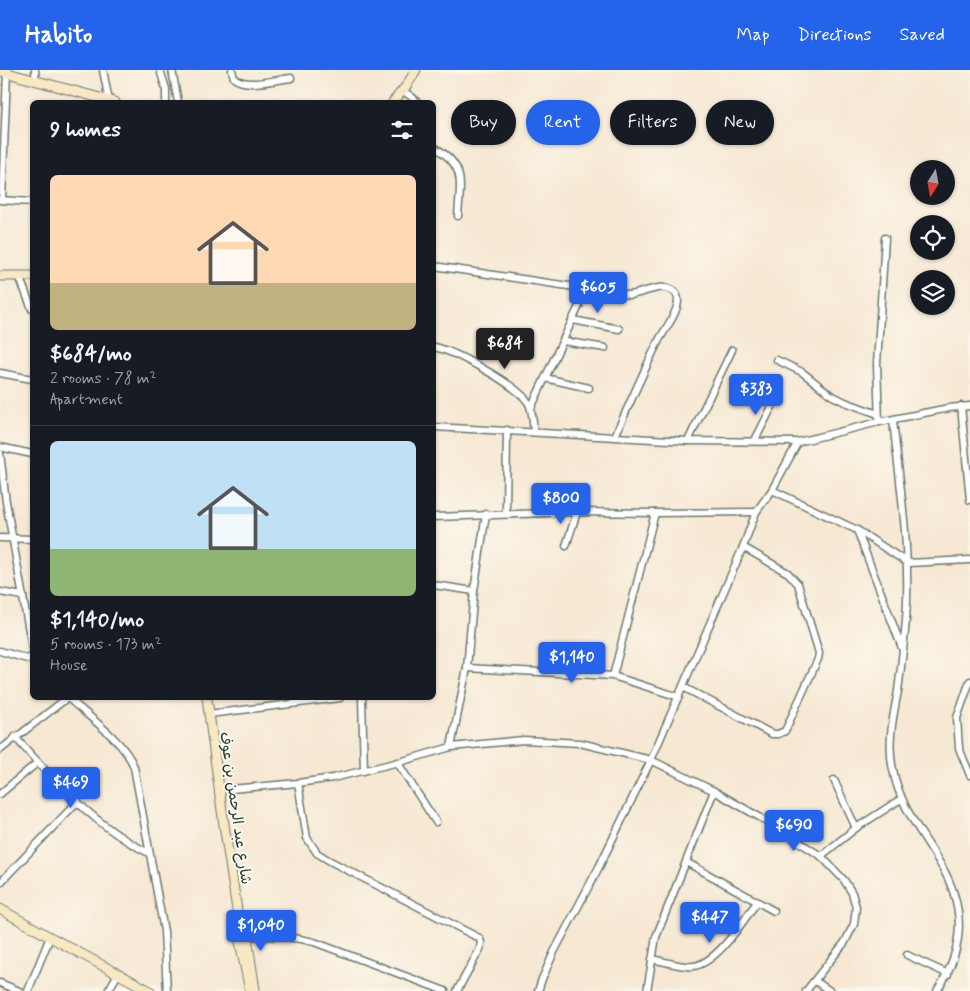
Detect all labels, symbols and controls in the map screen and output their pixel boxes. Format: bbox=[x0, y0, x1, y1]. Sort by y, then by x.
text: Habito bbox=[25, 20, 92, 51]
text: Map bbox=[737, 23, 770, 47]
text: Directions bbox=[798, 23, 872, 47]
text: Saved bbox=[900, 23, 945, 47]
chip: Buy bbox=[451, 100, 516, 145]
chip: Rent bbox=[526, 100, 600, 145]
chip: Filters bbox=[610, 100, 696, 145]
chip: New bbox=[706, 100, 774, 145]
text: 9 homes bbox=[50, 116, 121, 144]
icon: filters bbox=[388, 116, 416, 144]
north arrow bbox=[910, 160, 955, 205]
map controls bbox=[910, 160, 955, 315]
icon: home bbox=[188, 208, 278, 298]
button: locate bbox=[910, 215, 955, 260]
button: layers bbox=[910, 270, 955, 315]
pin: $605 bbox=[568, 272, 628, 314]
text: $605 bbox=[580, 277, 616, 298]
pin: $684 bbox=[475, 328, 535, 370]
text: $684 bbox=[487, 333, 523, 354]
text: $684/mo bbox=[50, 340, 132, 368]
text: 2 rooms · 78 m² bbox=[50, 368, 157, 389]
pin: $383 bbox=[726, 374, 786, 416]
text: $383 bbox=[740, 379, 772, 400]
text: Apartment bbox=[50, 389, 123, 410]
icon: home bbox=[188, 473, 278, 563]
pin: $800 bbox=[531, 482, 591, 525]
text: $800 bbox=[542, 488, 580, 509]
text: $1,140/mo bbox=[50, 606, 144, 634]
text: 5 rooms · 173 m² bbox=[50, 634, 162, 655]
pin: $1,140 bbox=[531, 642, 613, 684]
text: $1,140 bbox=[549, 647, 595, 668]
text: House bbox=[50, 655, 88, 676]
street label: شارع عبد الرحمن بن عوف bbox=[214, 730, 256, 886]
pin: $469 bbox=[41, 766, 101, 809]
text: $469 bbox=[53, 772, 89, 793]
pin: $690 bbox=[764, 810, 824, 852]
text: $690 bbox=[776, 815, 812, 836]
pin: $447 bbox=[680, 902, 740, 944]
text: $447 bbox=[691, 907, 729, 928]
pin: $1,040 bbox=[220, 910, 302, 952]
text: $1,040 bbox=[237, 915, 285, 936]

